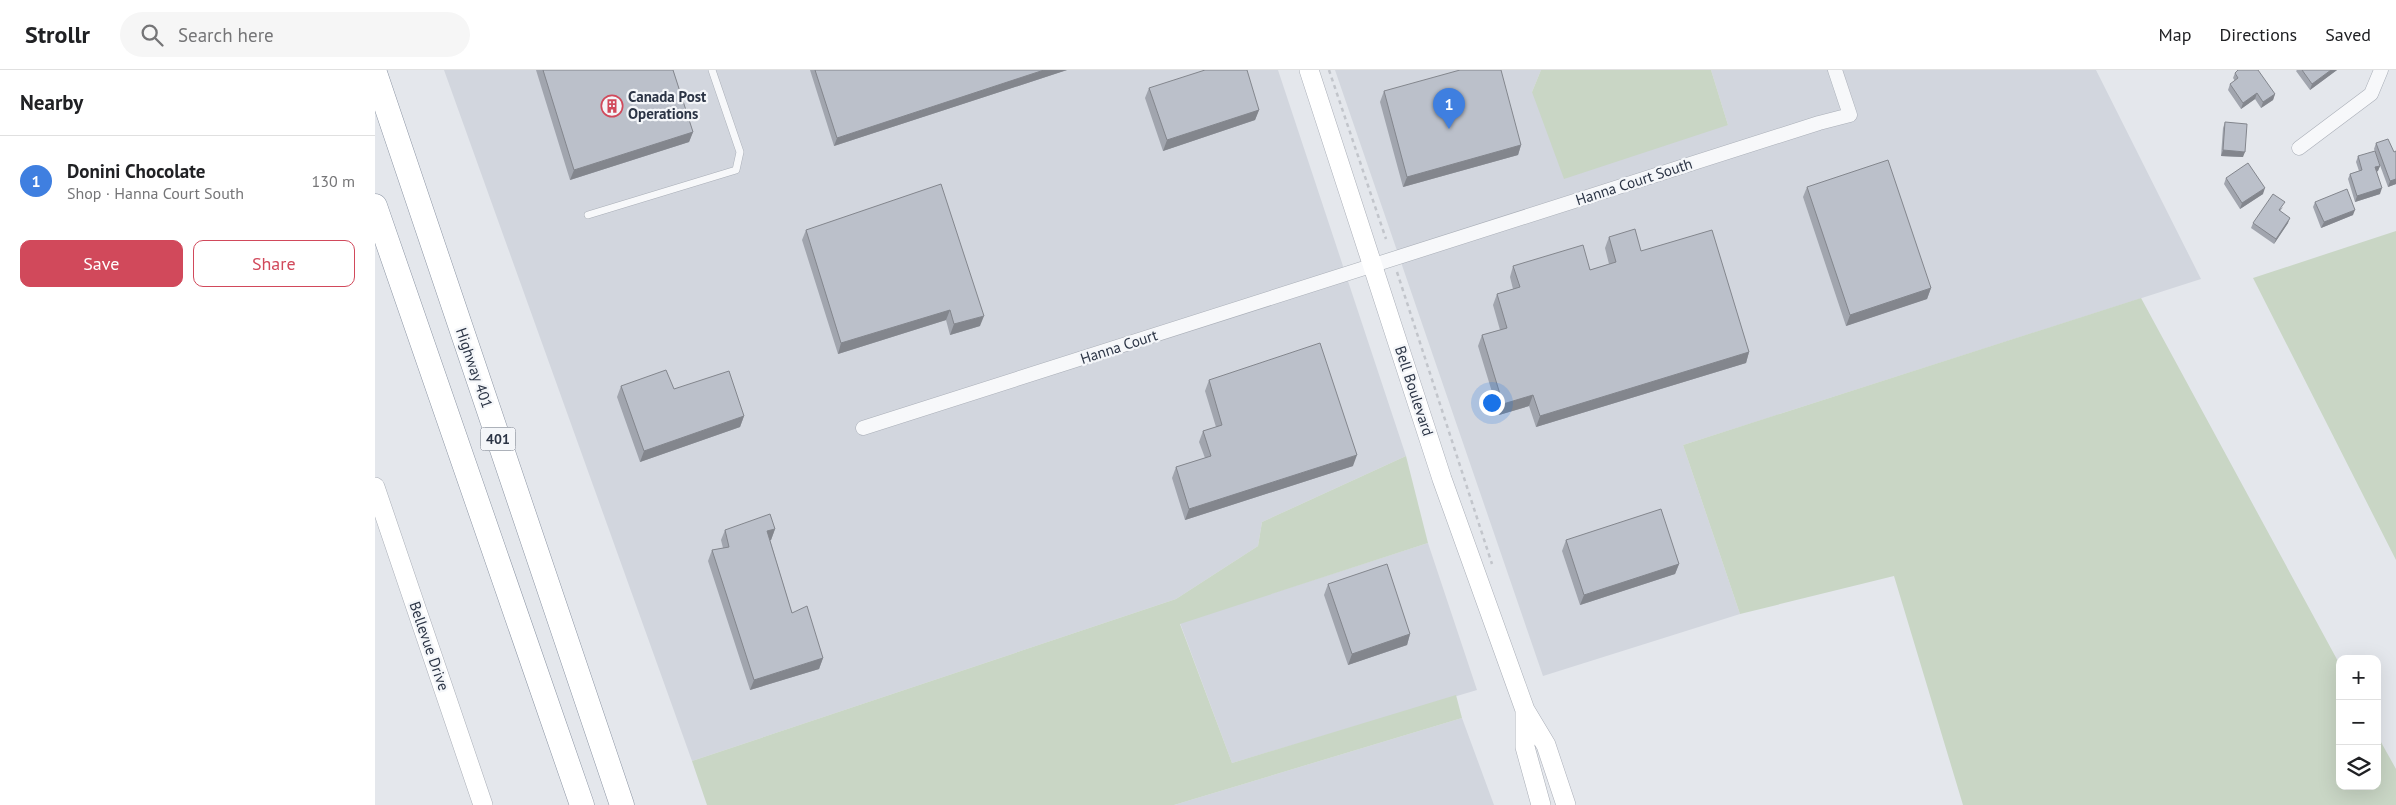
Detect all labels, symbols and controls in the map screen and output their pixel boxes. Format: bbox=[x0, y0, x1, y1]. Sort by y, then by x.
search box bbox=[120, 12, 470, 57]
text: Strollr bbox=[25, 19, 90, 50]
icon: search bbox=[138, 21, 166, 49]
text: Search here bbox=[178, 23, 274, 47]
text: Map bbox=[2159, 23, 2191, 46]
text: Directions bbox=[2219, 23, 2297, 46]
text: Saved bbox=[2325, 23, 2371, 46]
place label: Canada Post Operations bbox=[628, 87, 707, 123]
pin: 1 bbox=[1433, 88, 1465, 129]
text: Nearby bbox=[20, 89, 83, 116]
building icon: Canada Post Operations bbox=[600, 94, 624, 118]
street label: Hanna Court South bbox=[1573, 154, 1695, 209]
text: Donini Chocolate bbox=[67, 159, 205, 183]
text: 1 bbox=[31, 171, 41, 191]
text: 130 m bbox=[312, 171, 355, 191]
text: Shop · Hanna Court South bbox=[67, 183, 244, 203]
button: Save bbox=[20, 240, 183, 287]
button: Share bbox=[193, 240, 355, 287]
street label: Highway 401 bbox=[452, 325, 497, 411]
street label: Hanna Court bbox=[1078, 325, 1160, 368]
street label: Bell Boulevard bbox=[1391, 343, 1438, 438]
your location bbox=[1479, 390, 1505, 416]
road number: 401 bbox=[481, 428, 515, 450]
street label: Bellevue Drive bbox=[405, 599, 454, 693]
map controls bbox=[2336, 655, 2381, 790]
button: + bbox=[2336, 655, 2381, 700]
button: − bbox=[2336, 700, 2381, 745]
button: layers bbox=[2336, 745, 2381, 790]

